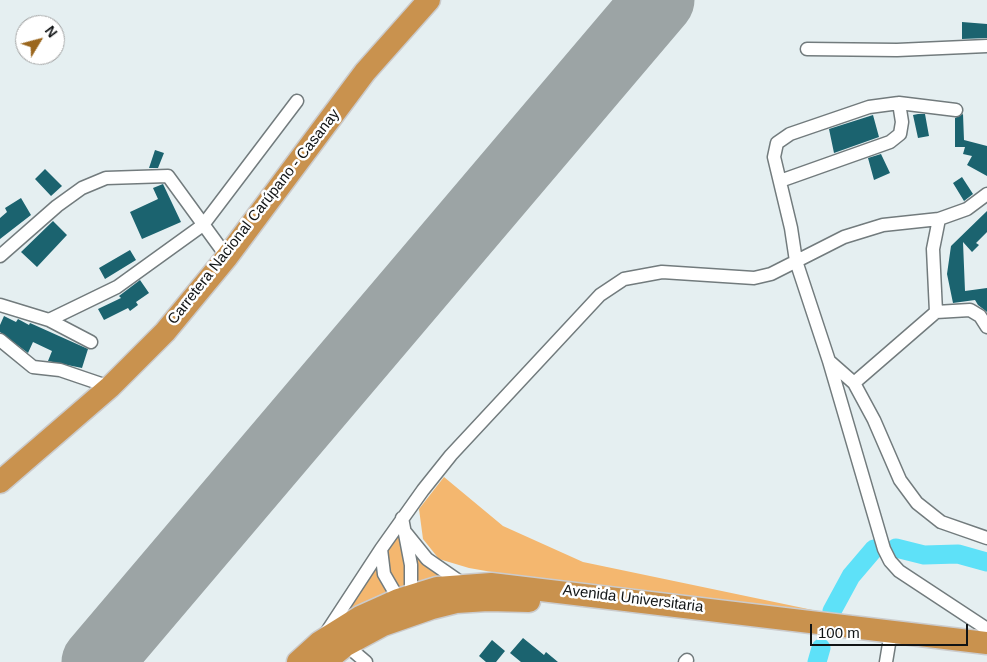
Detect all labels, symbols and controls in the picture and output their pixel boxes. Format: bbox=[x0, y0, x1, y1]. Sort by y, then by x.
north arrow bbox=[15, 15, 65, 65]
text: N bbox=[42, 23, 61, 40]
street label: Carretera Nacional Carúpano - Casanay bbox=[164, 106, 344, 328]
street label: Avenida Universitaria bbox=[562, 581, 704, 617]
scale bar bbox=[812, 614, 970, 646]
text: 100 m bbox=[818, 624, 860, 641]

